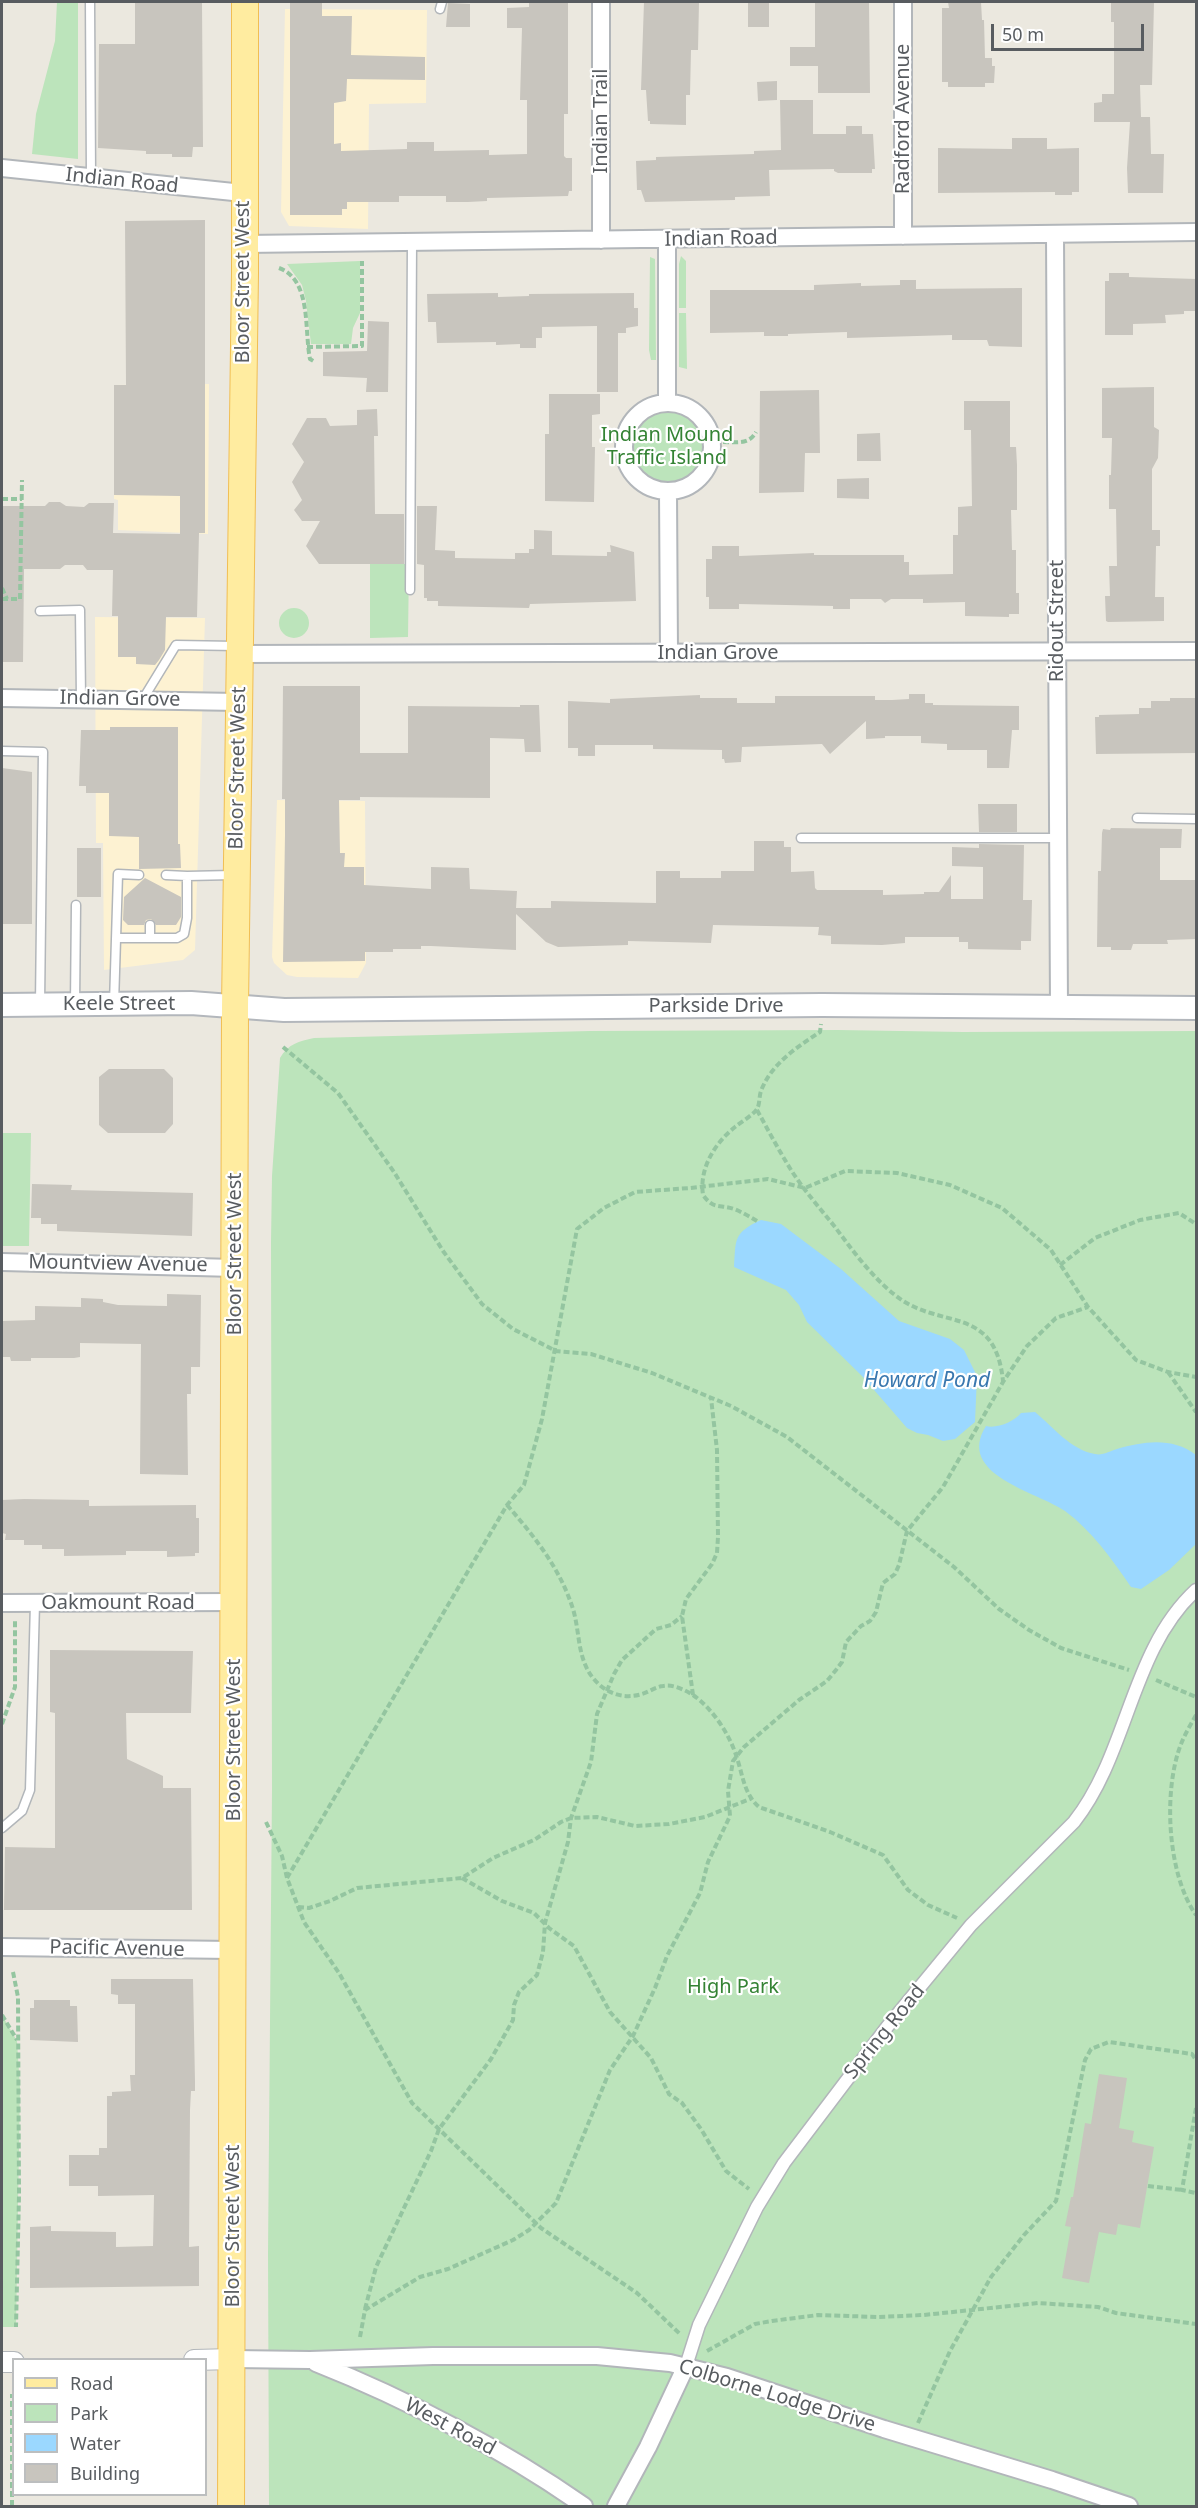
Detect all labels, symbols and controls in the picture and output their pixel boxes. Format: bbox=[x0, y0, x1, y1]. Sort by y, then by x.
scale bar bbox=[994, 12, 1147, 50]
text: 50 m bbox=[1002, 22, 1044, 46]
street label: Radford Avenue bbox=[891, 44, 915, 194]
street label: Indian Trail bbox=[589, 69, 613, 173]
street label: Indian Road bbox=[64, 163, 180, 199]
street label: Bloor Street West bbox=[231, 200, 255, 364]
street label: Indian Road bbox=[664, 226, 778, 252]
park label: Indian Mound Traffic Island bbox=[601, 423, 733, 470]
street label: Ridout Street bbox=[1045, 560, 1069, 682]
street label: Indian Grove bbox=[658, 641, 778, 665]
street label: Indian Grove bbox=[59, 686, 181, 712]
street label: Bloor Street West bbox=[225, 686, 251, 850]
street label: Keele Street bbox=[63, 992, 175, 1016]
street label: Parkside Drive bbox=[648, 994, 784, 1018]
street label: Bloor Street West bbox=[223, 1172, 247, 1336]
street label: Mountview Avenue bbox=[28, 1250, 208, 1278]
water label: Howard Pond bbox=[864, 1368, 990, 1394]
street label: Oakmount Road bbox=[41, 1591, 195, 1615]
street label: Bloor Street West bbox=[222, 1658, 246, 1822]
street label: Pacific Avenue bbox=[49, 1936, 185, 1962]
park label: High Park bbox=[687, 1975, 779, 1999]
street label: Spring Road bbox=[840, 1980, 930, 2084]
street label: Bloor Street West bbox=[221, 2144, 245, 2308]
street label: Colborne Lodge Drive bbox=[676, 2355, 878, 2437]
legend bbox=[12, 2358, 207, 2496]
text: Road bbox=[70, 2371, 113, 2395]
street label: West Road bbox=[400, 2393, 500, 2461]
text: Park bbox=[70, 2401, 108, 2425]
text: Water bbox=[70, 2431, 121, 2455]
text: Building bbox=[70, 2461, 140, 2485]

